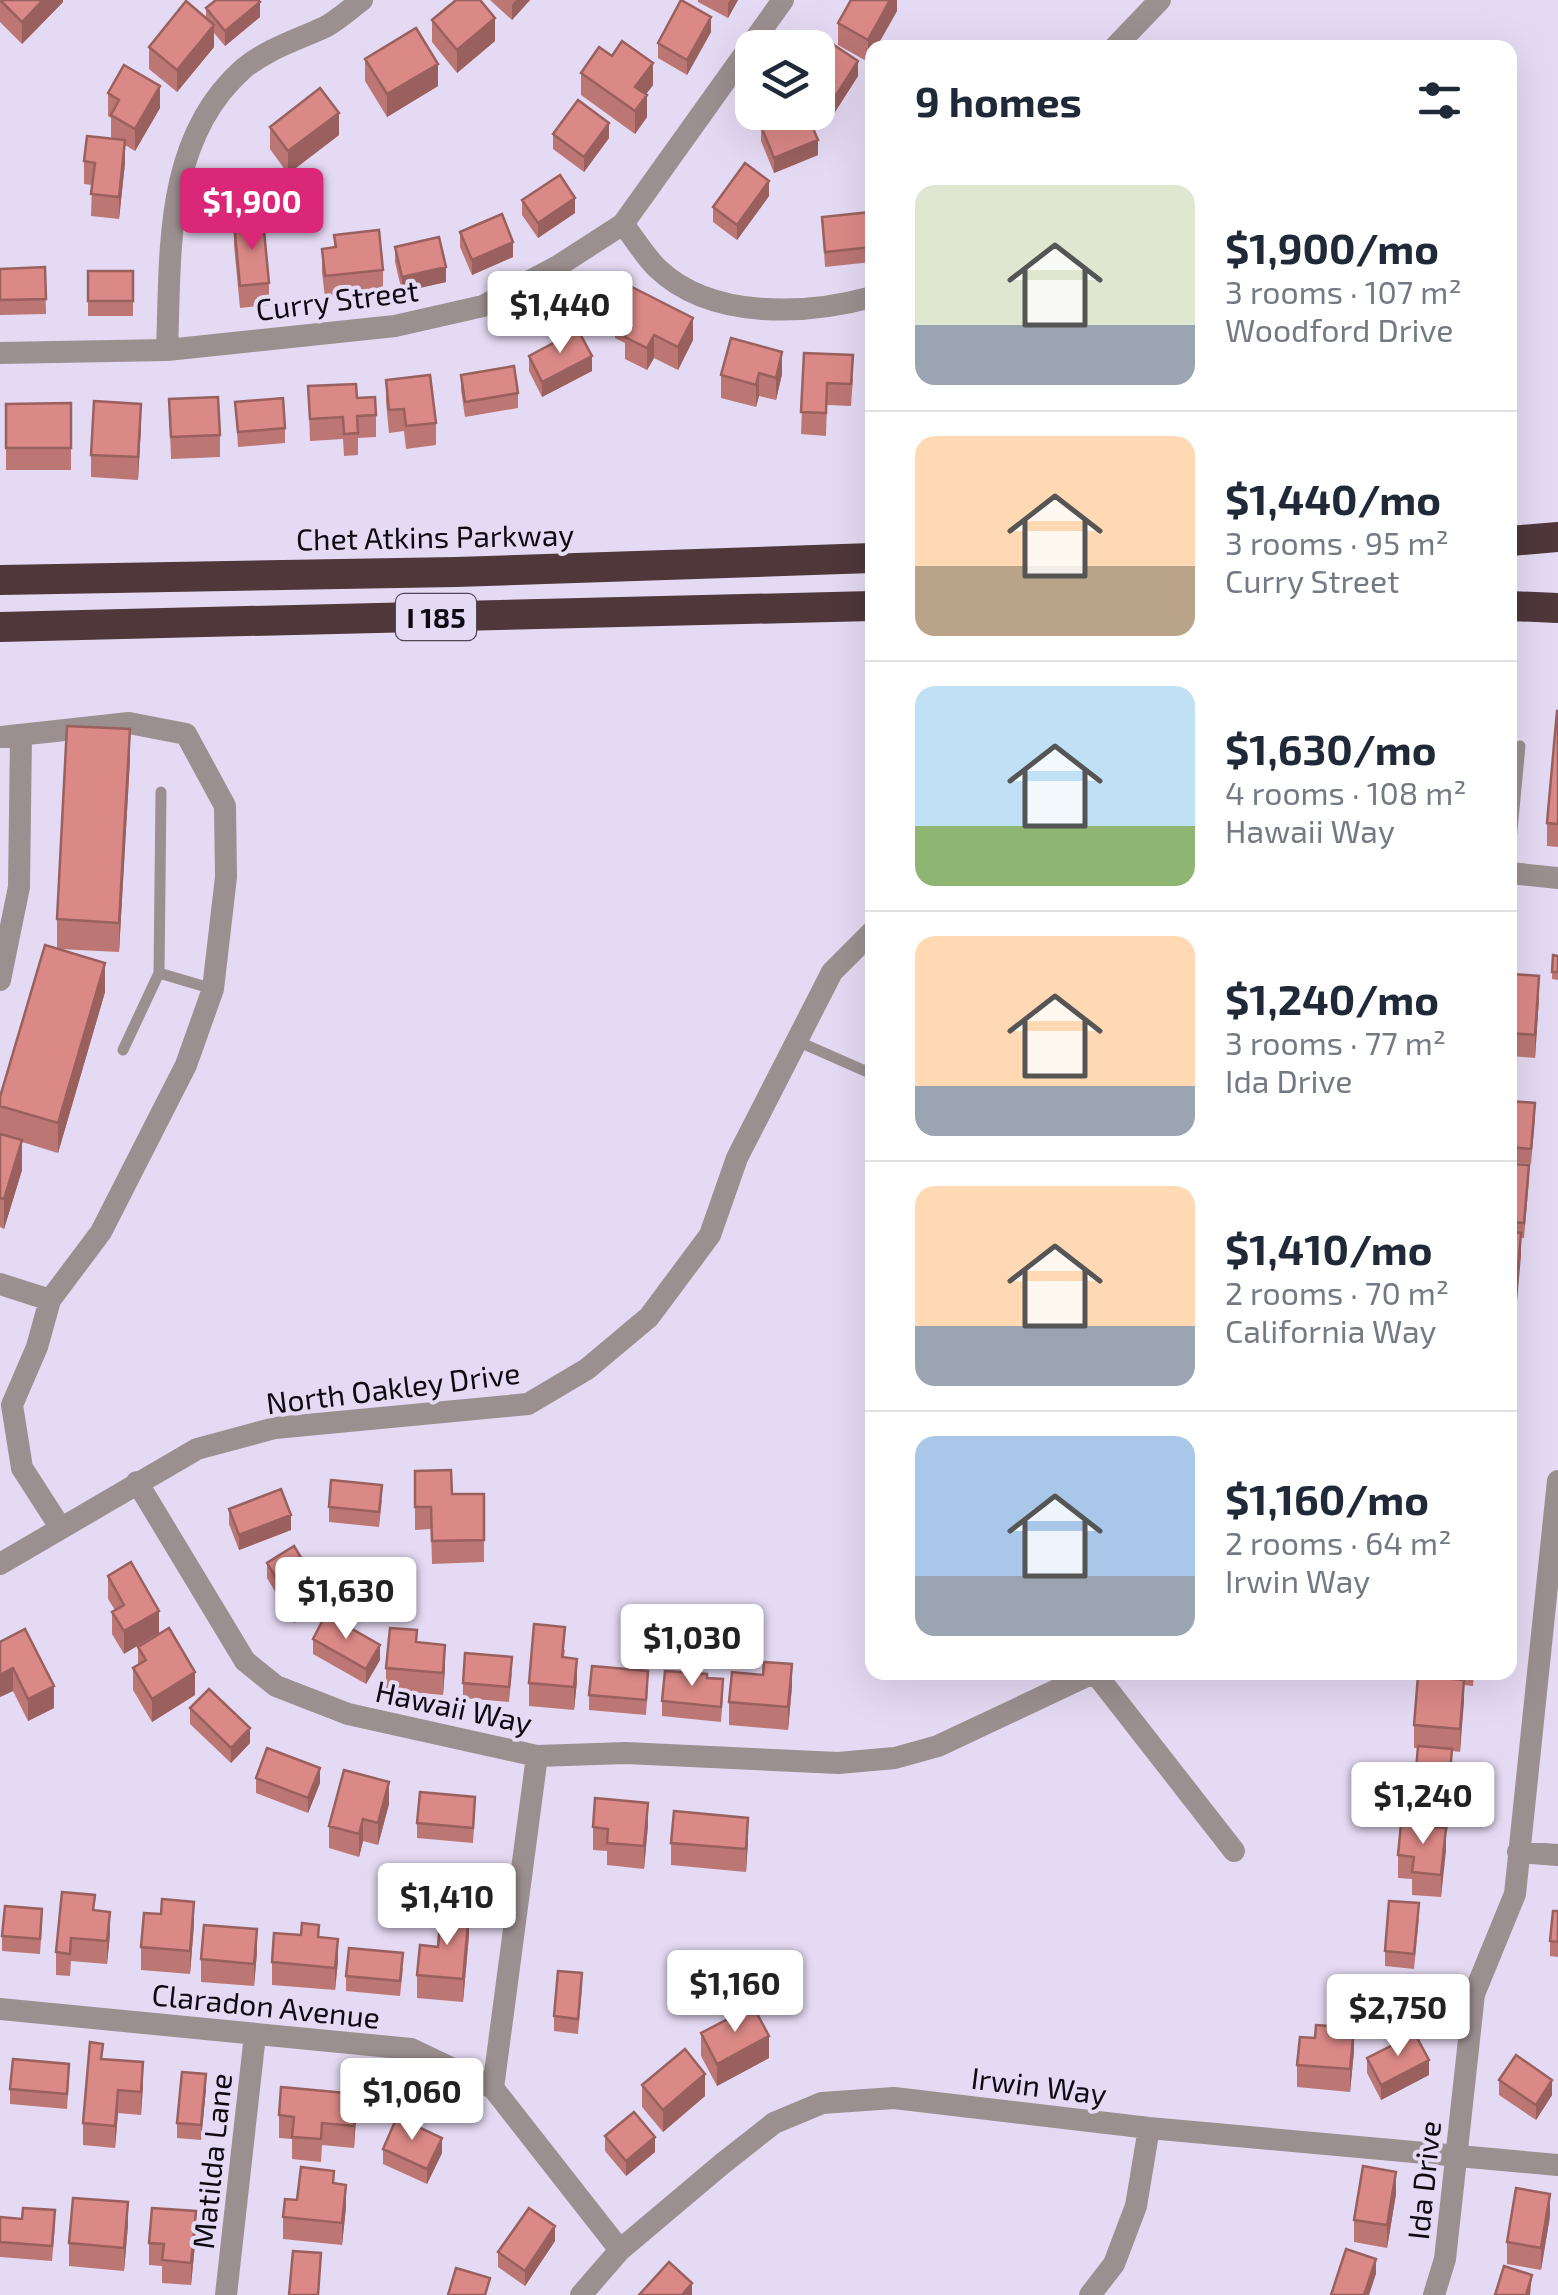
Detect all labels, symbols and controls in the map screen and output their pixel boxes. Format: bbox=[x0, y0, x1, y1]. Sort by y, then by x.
map controls bbox=[735, 30, 835, 130]
button: layers bbox=[735, 30, 835, 130]
icon: filters bbox=[1412, 73, 1467, 128]
text: 9 homes bbox=[915, 75, 1082, 125]
pin: $1,900 bbox=[171, 168, 333, 253]
text: $1,900 bbox=[202, 181, 302, 219]
text: $1,900/mo bbox=[1225, 222, 1439, 272]
icon: home bbox=[995, 225, 1115, 345]
street label: Curry Street bbox=[254, 271, 420, 327]
pin: $1,440 bbox=[479, 271, 641, 356]
text: 3 rooms · 107 m² bbox=[1225, 272, 1462, 310]
text: $1,440 bbox=[510, 284, 610, 322]
text: Woodford Drive bbox=[1225, 310, 1453, 348]
text: $1,440/mo bbox=[1225, 473, 1441, 523]
icon: home bbox=[995, 476, 1115, 596]
street label: Chet Atkins Parkway bbox=[296, 516, 575, 556]
text: 3 rooms · 95 m² bbox=[1225, 523, 1449, 561]
text: Curry Street bbox=[1225, 561, 1399, 599]
road number: I 185 bbox=[396, 594, 476, 640]
text: $1,630/mo bbox=[1225, 723, 1436, 773]
icon: home bbox=[995, 726, 1115, 846]
text: 4 rooms · 108 m² bbox=[1225, 773, 1467, 811]
text: Hawaii Way bbox=[1225, 811, 1395, 849]
text: $1,240/mo bbox=[1225, 973, 1439, 1023]
icon: home bbox=[995, 976, 1115, 1096]
text: 3 rooms · 77 m² bbox=[1225, 1023, 1446, 1061]
text: Ida Drive bbox=[1225, 1061, 1352, 1099]
text: $1,410/mo bbox=[1225, 1223, 1433, 1273]
icon: home bbox=[995, 1226, 1115, 1346]
text: 2 rooms · 70 m² bbox=[1225, 1273, 1449, 1311]
text: California Way bbox=[1225, 1311, 1436, 1349]
street label: North Oakley Drive bbox=[264, 1354, 522, 1420]
text: $1,160/mo bbox=[1225, 1473, 1429, 1523]
icon: home bbox=[995, 1476, 1115, 1596]
text: 2 rooms · 64 m² bbox=[1225, 1523, 1451, 1561]
pin: $1,630 bbox=[265, 1557, 427, 1642]
text: Irwin Way bbox=[1225, 1561, 1370, 1599]
text: $1,630 bbox=[297, 1570, 395, 1608]
pin: $1,030 bbox=[611, 1604, 773, 1689]
text: $1,030 bbox=[643, 1617, 741, 1655]
street label: Hawaii Way bbox=[372, 1672, 536, 1740]
pin: $1,240 bbox=[1342, 1762, 1504, 1847]
text: $1,240 bbox=[1373, 1775, 1473, 1813]
pin: $1,410 bbox=[366, 1863, 528, 1948]
text: $1,410 bbox=[400, 1876, 494, 1914]
pin: $1,160 bbox=[654, 1950, 816, 2035]
text: $1,160 bbox=[689, 1963, 781, 2001]
pin: $2,750 bbox=[1317, 1974, 1479, 2059]
street label: Claradon Avenue bbox=[150, 1975, 382, 2035]
text: $2,750 bbox=[1349, 1987, 1447, 2025]
pin: $1,060 bbox=[331, 2058, 493, 2143]
street label: Irwin Way bbox=[969, 2059, 1109, 2111]
street label: Matilda Lane bbox=[184, 2071, 238, 2251]
text: $1,060 bbox=[362, 2071, 462, 2109]
street label: Ida Drive bbox=[1399, 2119, 1447, 2241]

